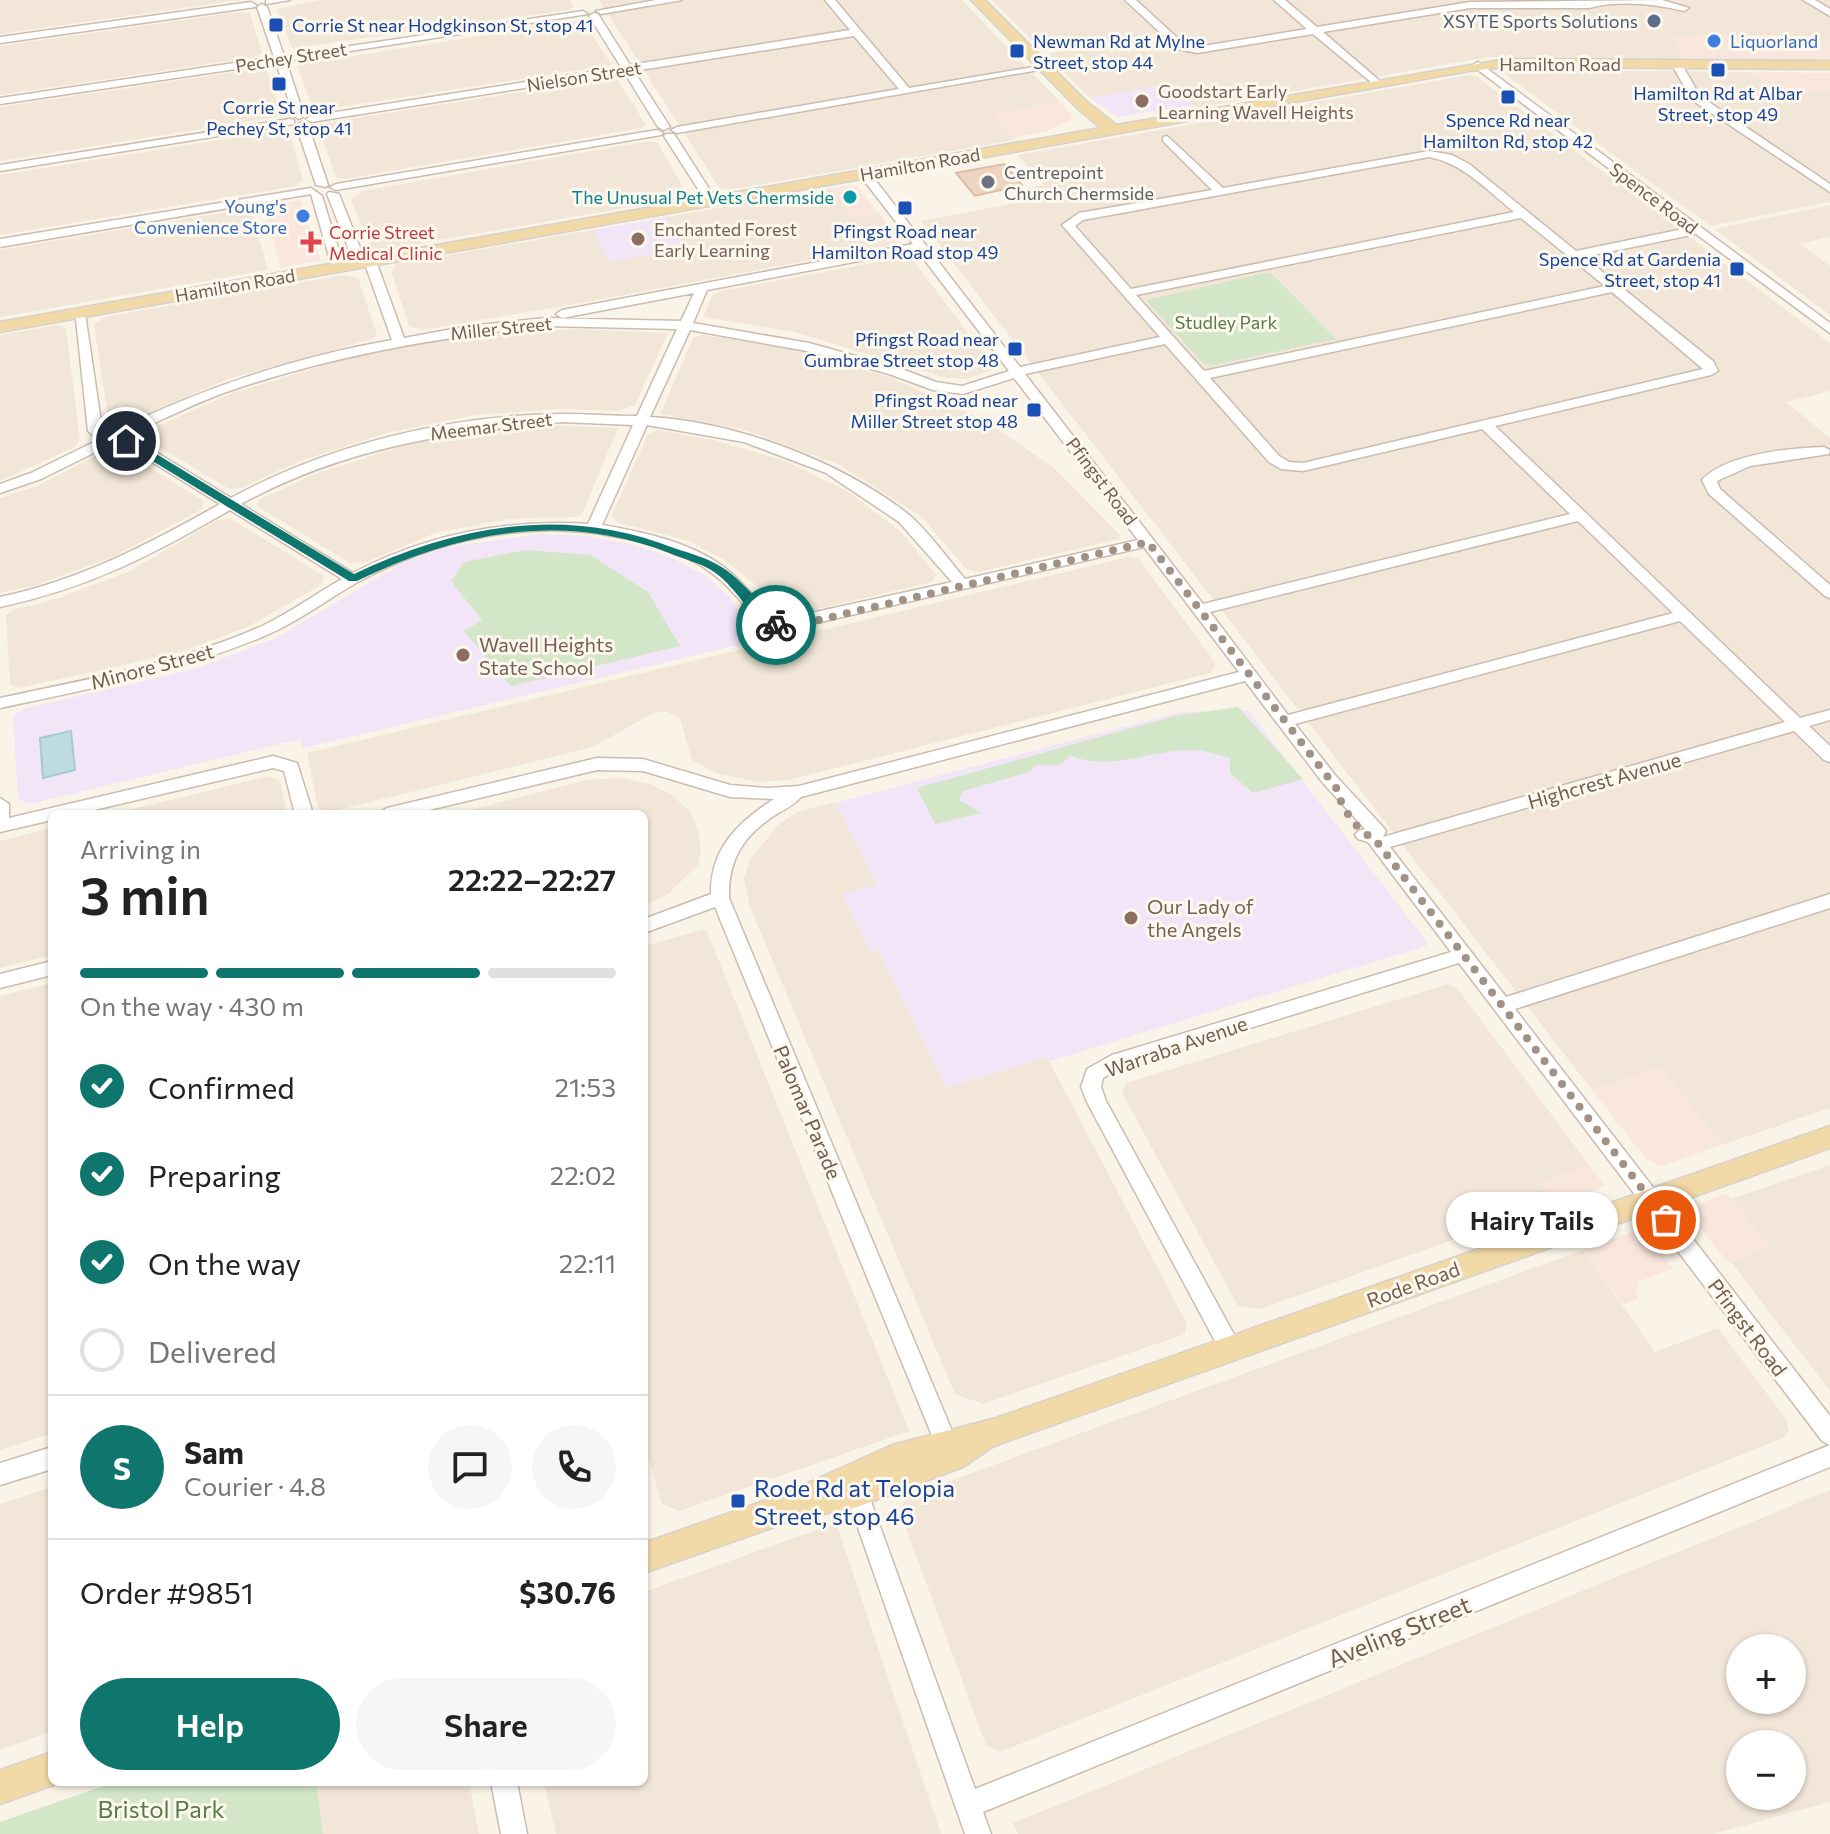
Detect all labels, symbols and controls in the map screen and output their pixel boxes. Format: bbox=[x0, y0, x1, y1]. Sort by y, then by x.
place label: XSYTE Sports Solutions bbox=[1443, 10, 1638, 32]
marker: XSYTE Sports Solutions bbox=[1645, 12, 1663, 30]
place label: Corrie St near Hodgkinson St, stop 41 bbox=[292, 14, 593, 36]
marker: Corrie St near Hodgkinson St, stop 41 bbox=[267, 16, 285, 34]
place label: Newman Rd at Mylne Street, stop 44 bbox=[1033, 30, 1205, 73]
place label: Liquorland bbox=[1730, 30, 1818, 52]
marker: Liquorland bbox=[1705, 32, 1723, 50]
street label: Pechey Street bbox=[234, 37, 348, 77]
marker: Newman Rd at Mylne Street, stop 44 bbox=[1008, 42, 1026, 60]
street label: Hamilton Road bbox=[1499, 53, 1621, 75]
street label: Nielson Street bbox=[525, 56, 643, 96]
marker: Hamilton Rd at Albar Street, stop 49 bbox=[1709, 61, 1727, 79]
marker: Corrie St near Pechey St, stop 41 bbox=[270, 75, 288, 93]
place label: Goodstart Early Learning Wavell Heights bbox=[1158, 80, 1354, 123]
place label: Hamilton Rd at Albar Street, stop 49 bbox=[1633, 82, 1803, 125]
marker: Spence Rd near Hamilton Rd, stop 42 bbox=[1499, 88, 1517, 106]
marker: Goodstart Early Learning Wavell Heights bbox=[1133, 92, 1151, 110]
place label: Corrie St near Pechey St, stop 41 bbox=[206, 96, 352, 139]
place label: Spence Rd near Hamilton Rd, stop 42 bbox=[1423, 109, 1593, 152]
street label: Hamilton Road bbox=[858, 143, 982, 185]
street label: Spence Road bbox=[1605, 158, 1703, 238]
place label: Centrepoint Church Chermside bbox=[1004, 161, 1154, 204]
marker: Centrepoint Church Chermside bbox=[979, 173, 997, 191]
place label: The Unusual Pet Vets Chermside bbox=[572, 186, 834, 208]
marker: The Unusual Pet Vets Chermside bbox=[841, 188, 859, 206]
place label: Young's Convenience Store bbox=[134, 195, 287, 238]
marker: Pfingst Road near Hamilton Road stop 49 bbox=[896, 199, 914, 217]
marker: Young's Convenience Store bbox=[294, 207, 312, 225]
place label: Enchanted Forest Early Learning bbox=[654, 218, 797, 261]
place label: Pfingst Road near Hamilton Road stop 49 bbox=[811, 220, 999, 263]
place label: Corrie Street Medical Clinic bbox=[329, 221, 443, 264]
marker: Enchanted Forest Early Learning bbox=[629, 230, 647, 248]
marker: Corrie Street Medical Clinic bbox=[300, 231, 322, 253]
place label: Spence Rd at Gardenia Street, stop 41 bbox=[1539, 248, 1721, 291]
marker: Spence Rd at Gardenia Street, stop 41 bbox=[1728, 260, 1746, 278]
street label: Hamilton Road bbox=[173, 264, 297, 306]
park label: Studley Park bbox=[1175, 311, 1277, 333]
street label: Miller Street bbox=[449, 312, 553, 344]
place label: Pfingst Road near Gumbrae Street stop 48 bbox=[804, 328, 999, 371]
marker: Pfingst Road near Gumbrae Street stop 48 bbox=[1006, 340, 1024, 358]
place label: Pfingst Road near Miller Street stop 48 bbox=[851, 389, 1018, 432]
marker: Pfingst Road near Miller Street stop 48 bbox=[1025, 401, 1043, 419]
pin bbox=[92, 407, 160, 475]
street label: Meemar Street bbox=[429, 408, 553, 444]
icon: home bbox=[104, 419, 148, 463]
street label: Pfingst Road bbox=[1062, 433, 1142, 529]
courier bbox=[736, 585, 816, 665]
icon: bike bbox=[754, 603, 798, 647]
place label: Wavell Heights State School bbox=[479, 632, 613, 679]
street label: Minore Street bbox=[88, 638, 216, 694]
marker: Wavell Heights State School bbox=[454, 646, 472, 664]
street label: Highcrest Avenue bbox=[1525, 747, 1683, 813]
text: Arriving in bbox=[80, 833, 201, 864]
text: 22:22–22:27 bbox=[448, 860, 616, 897]
text: 3 min bbox=[80, 862, 209, 926]
place label: Our Lady of the Angels bbox=[1147, 894, 1254, 941]
marker: Our Lady of the Angels bbox=[1122, 909, 1140, 927]
text: On the way · 430 m bbox=[80, 990, 304, 1021]
street label: Warraba Avenue bbox=[1102, 1010, 1250, 1082]
street label: Palomar Parade bbox=[769, 1041, 847, 1183]
icon: check bbox=[80, 1064, 124, 1108]
text: Confirmed bbox=[148, 1068, 295, 1105]
text: 21:53 bbox=[555, 1071, 616, 1102]
icon: check bbox=[80, 1152, 124, 1196]
text: Preparing bbox=[148, 1156, 281, 1193]
text: 22:02 bbox=[550, 1159, 616, 1190]
pin bbox=[1632, 1186, 1700, 1254]
callout: Hairy Tails bbox=[1446, 1192, 1618, 1248]
icon: bag bbox=[1644, 1198, 1688, 1242]
text: Hairy Tails bbox=[1470, 1204, 1594, 1235]
icon: check bbox=[80, 1240, 124, 1284]
text: On the way bbox=[148, 1244, 301, 1281]
text: 22:11 bbox=[559, 1247, 616, 1278]
street label: Rode Road bbox=[1363, 1256, 1463, 1312]
street label: Pfingst Road bbox=[1704, 1274, 1792, 1380]
text: Delivered bbox=[148, 1332, 277, 1369]
button: chat bbox=[428, 1425, 512, 1509]
button: phone bbox=[532, 1425, 616, 1509]
text: Sam bbox=[184, 1433, 244, 1470]
text: S bbox=[113, 1449, 131, 1486]
text: Courier · 4.8 bbox=[184, 1470, 326, 1501]
place label: Rode Rd at Telopia Street, stop 46 bbox=[754, 1473, 955, 1530]
marker: Rode Rd at Telopia Street, stop 46 bbox=[729, 1492, 747, 1510]
text: Order #9851 bbox=[80, 1573, 254, 1610]
text: $30.76 bbox=[519, 1573, 616, 1610]
street label: Aveling Street bbox=[1323, 1589, 1475, 1673]
map controls bbox=[1726, 1634, 1806, 1810]
button: + bbox=[1726, 1634, 1806, 1714]
button: Help bbox=[80, 1678, 340, 1770]
button: Share bbox=[356, 1678, 616, 1770]
button: − bbox=[1726, 1730, 1806, 1810]
park label: Bristol Park bbox=[97, 1794, 225, 1823]

